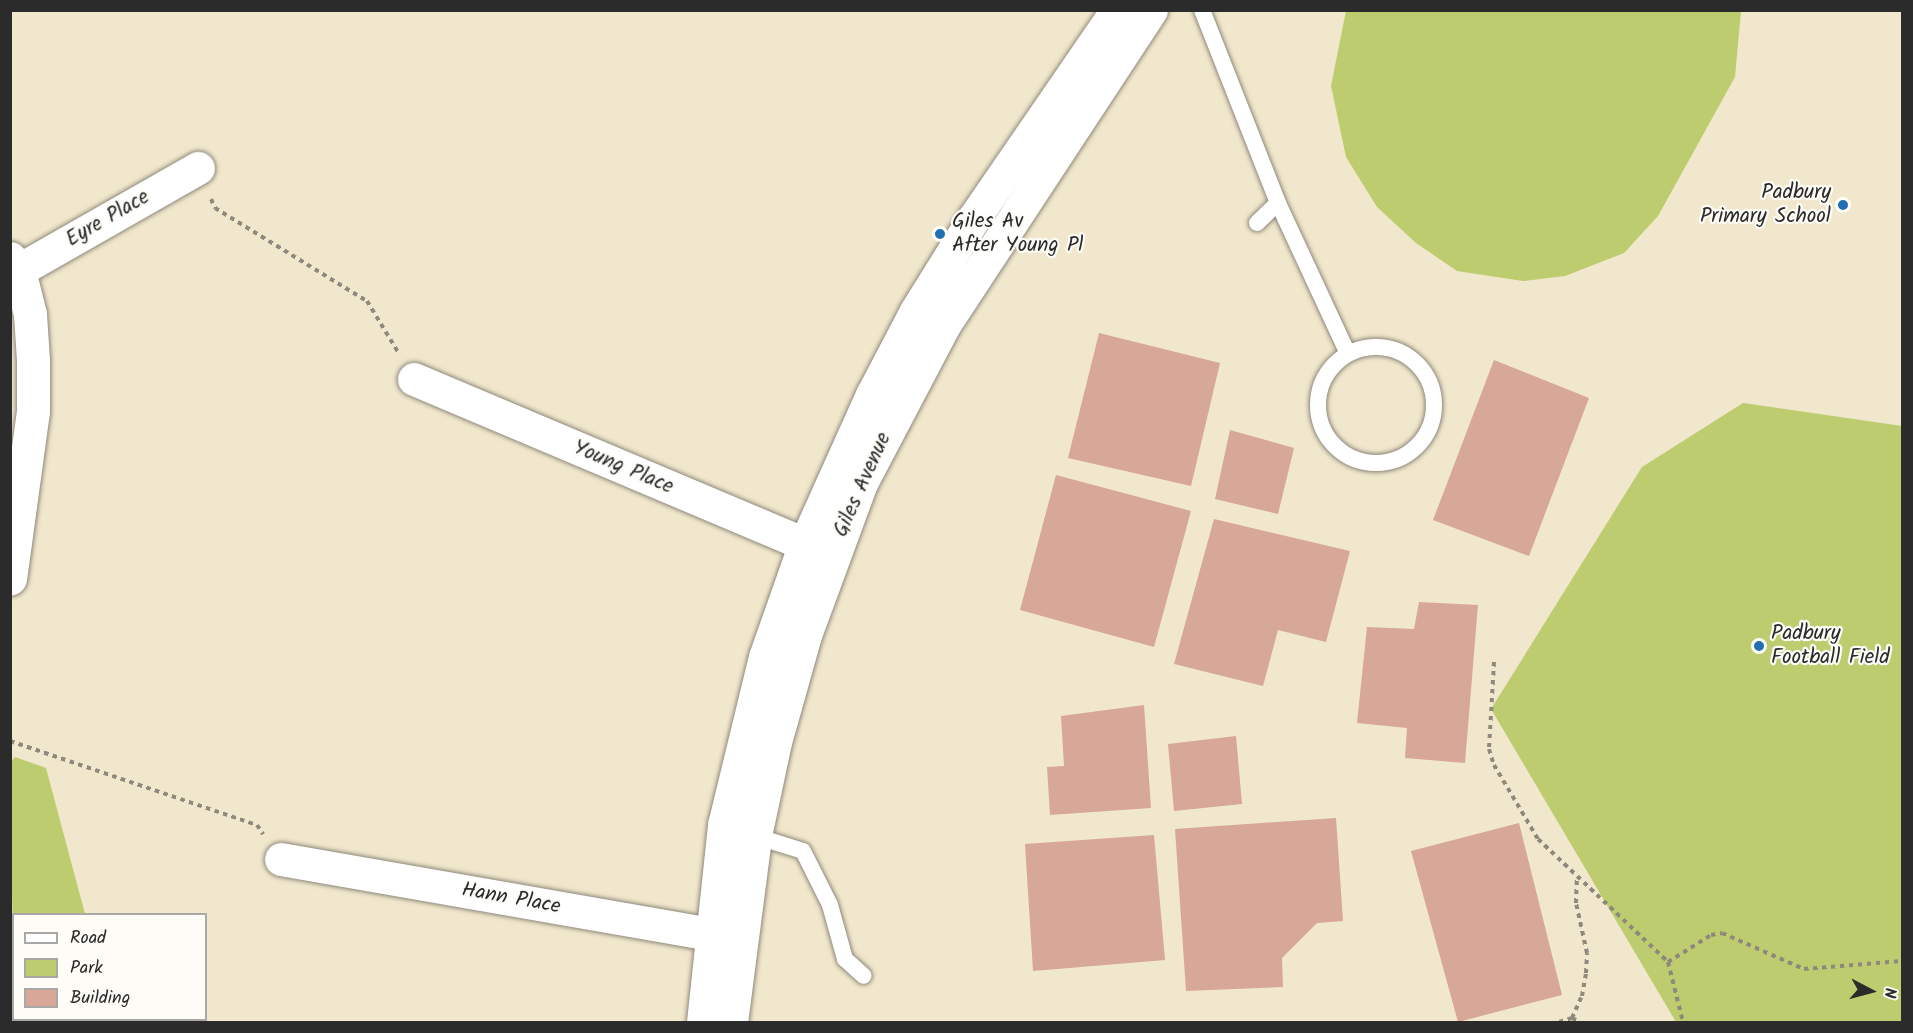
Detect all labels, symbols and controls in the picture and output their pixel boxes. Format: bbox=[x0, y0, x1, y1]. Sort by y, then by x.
place label: Padbury Primary School bbox=[1700, 180, 1831, 230]
street label: Eyre Place bbox=[62, 185, 154, 253]
marker: Padbury Primary School bbox=[1836, 198, 1850, 212]
place label: Giles Av After Young Pl bbox=[952, 209, 1083, 259]
marker: Giles Av After Young Pl bbox=[933, 227, 947, 241]
street label: Giles Avenue bbox=[829, 429, 897, 541]
street label: Young Place bbox=[569, 436, 677, 500]
place label: Padbury Football Field bbox=[1771, 621, 1890, 671]
marker: Padbury Football Field bbox=[1752, 639, 1766, 653]
street label: Hann Place bbox=[460, 878, 562, 920]
legend bbox=[12, 913, 207, 1021]
text: Road bbox=[70, 924, 106, 953]
text: Park bbox=[70, 954, 103, 983]
north arrow bbox=[1841, 961, 1901, 1021]
text: Building bbox=[70, 984, 130, 1013]
text: N bbox=[1876, 987, 1902, 999]

